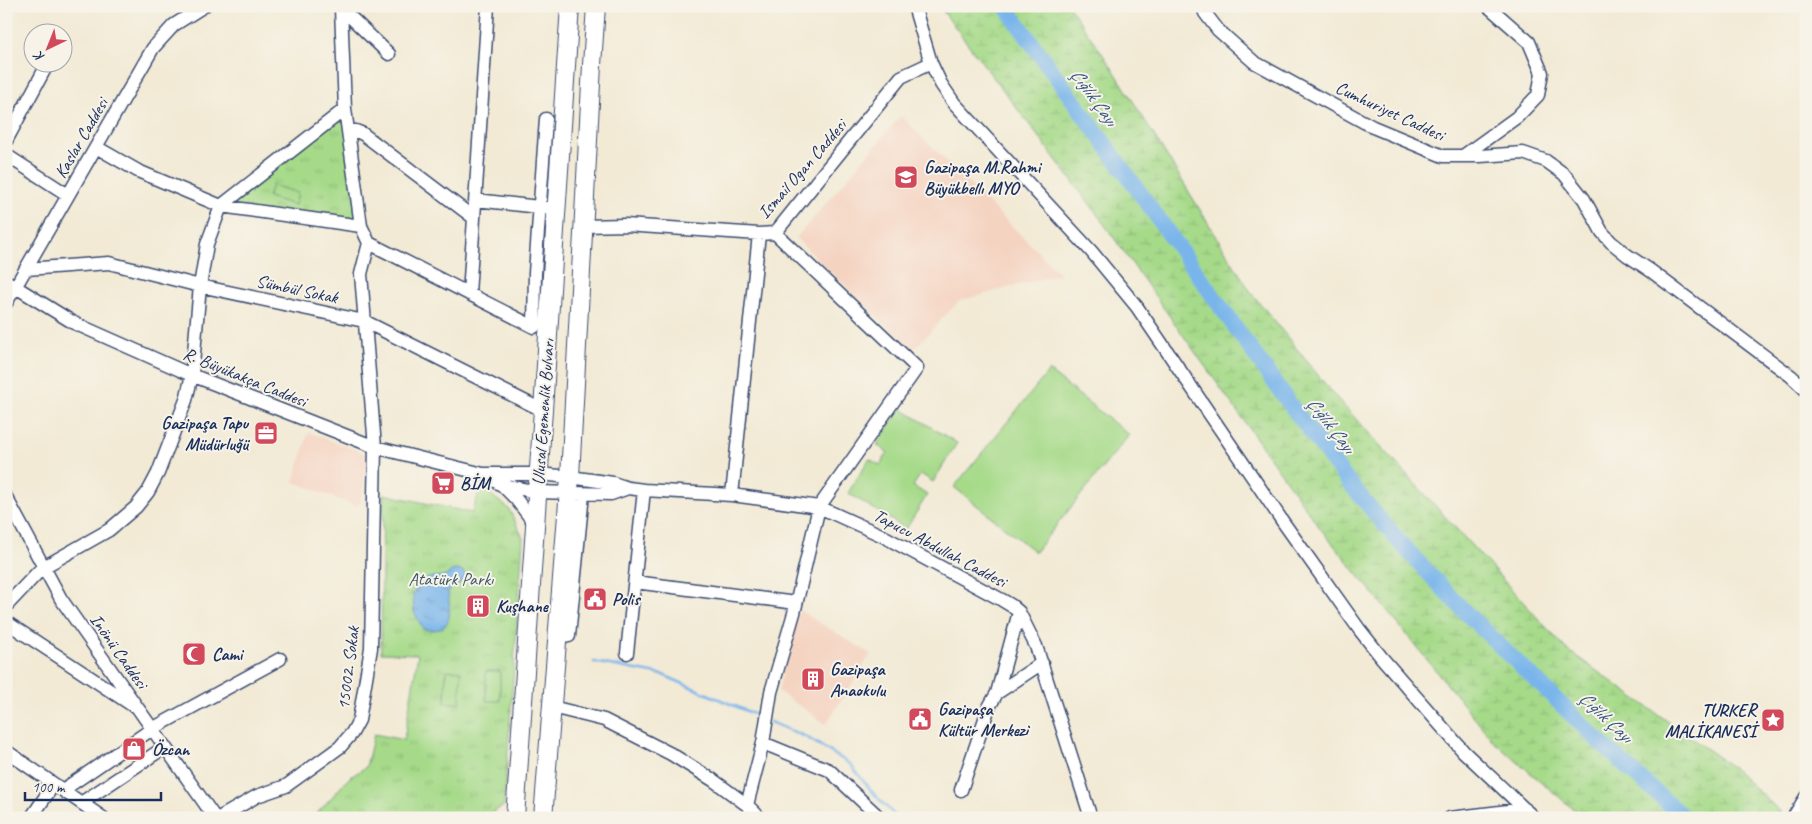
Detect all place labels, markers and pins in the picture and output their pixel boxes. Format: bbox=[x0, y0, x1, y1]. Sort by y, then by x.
place label: Gazipaşa M.Rahmi Büyükbellı MYO bbox=[924, 156, 1043, 199]
school or university icon: Gazipaşa M.Rahmi Büyükbellı MYO bbox=[893, 164, 919, 190]
place label: Gazipaşa Tapu Müdürluğü bbox=[161, 412, 250, 455]
office icon: Gazipaşa Tapu Müdürluğü bbox=[253, 420, 279, 446]
supermarket icon: BİM bbox=[430, 470, 456, 496]
place label: BİM bbox=[460, 472, 493, 494]
public building icon: Polis bbox=[582, 586, 608, 612]
place label: Polis bbox=[612, 588, 641, 610]
building icon: Kuşhane bbox=[465, 593, 491, 619]
place label: Kuşhane bbox=[496, 595, 550, 617]
mosque icon: Cami bbox=[181, 641, 207, 667]
place label: Cami bbox=[212, 643, 245, 665]
place label: Gazipaşa Anaokulu bbox=[830, 658, 887, 701]
building icon: Gazipaşa Anaokulu bbox=[800, 666, 826, 692]
place label: Gazipaşa Kültür Merkezi bbox=[938, 698, 1030, 741]
place label: TURKER MALİKANESİ bbox=[1665, 699, 1761, 742]
public building icon: Gazipaşa Kültür Merkezi bbox=[907, 706, 933, 732]
place icon: TURKER MALİKANESİ bbox=[1760, 707, 1786, 733]
shop icon: Özcan bbox=[121, 736, 147, 762]
place label: Özcan bbox=[152, 738, 191, 760]

